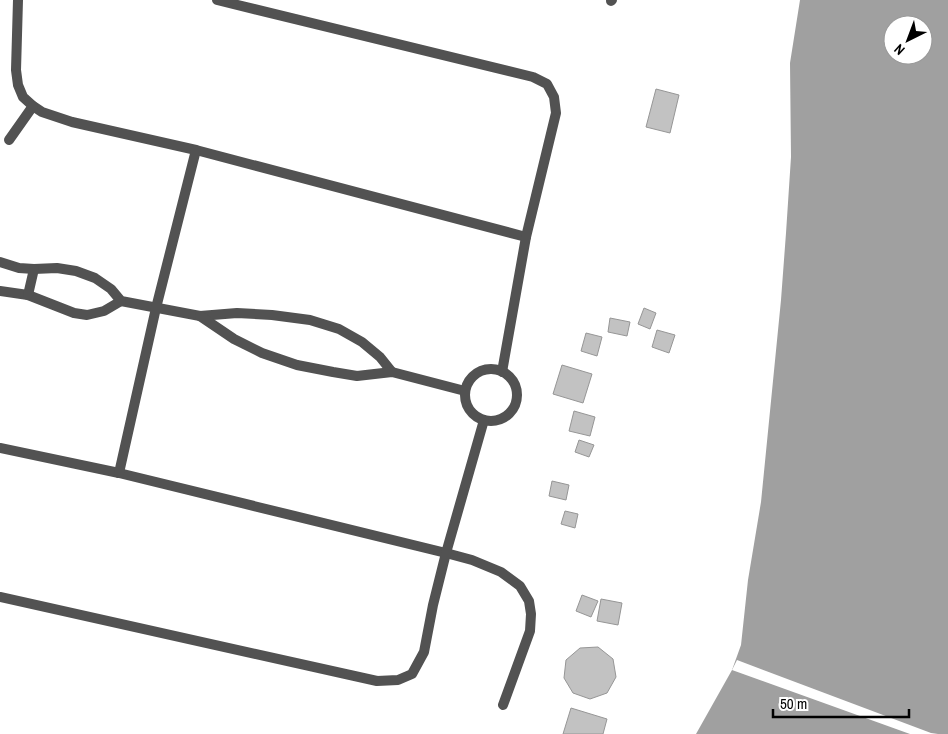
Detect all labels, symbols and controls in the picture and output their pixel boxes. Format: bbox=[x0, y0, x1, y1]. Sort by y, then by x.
north arrow bbox=[883, 15, 933, 65]
text: N bbox=[890, 40, 908, 59]
scale bar bbox=[773, 686, 909, 718]
text: 50 m bbox=[780, 693, 807, 714]

